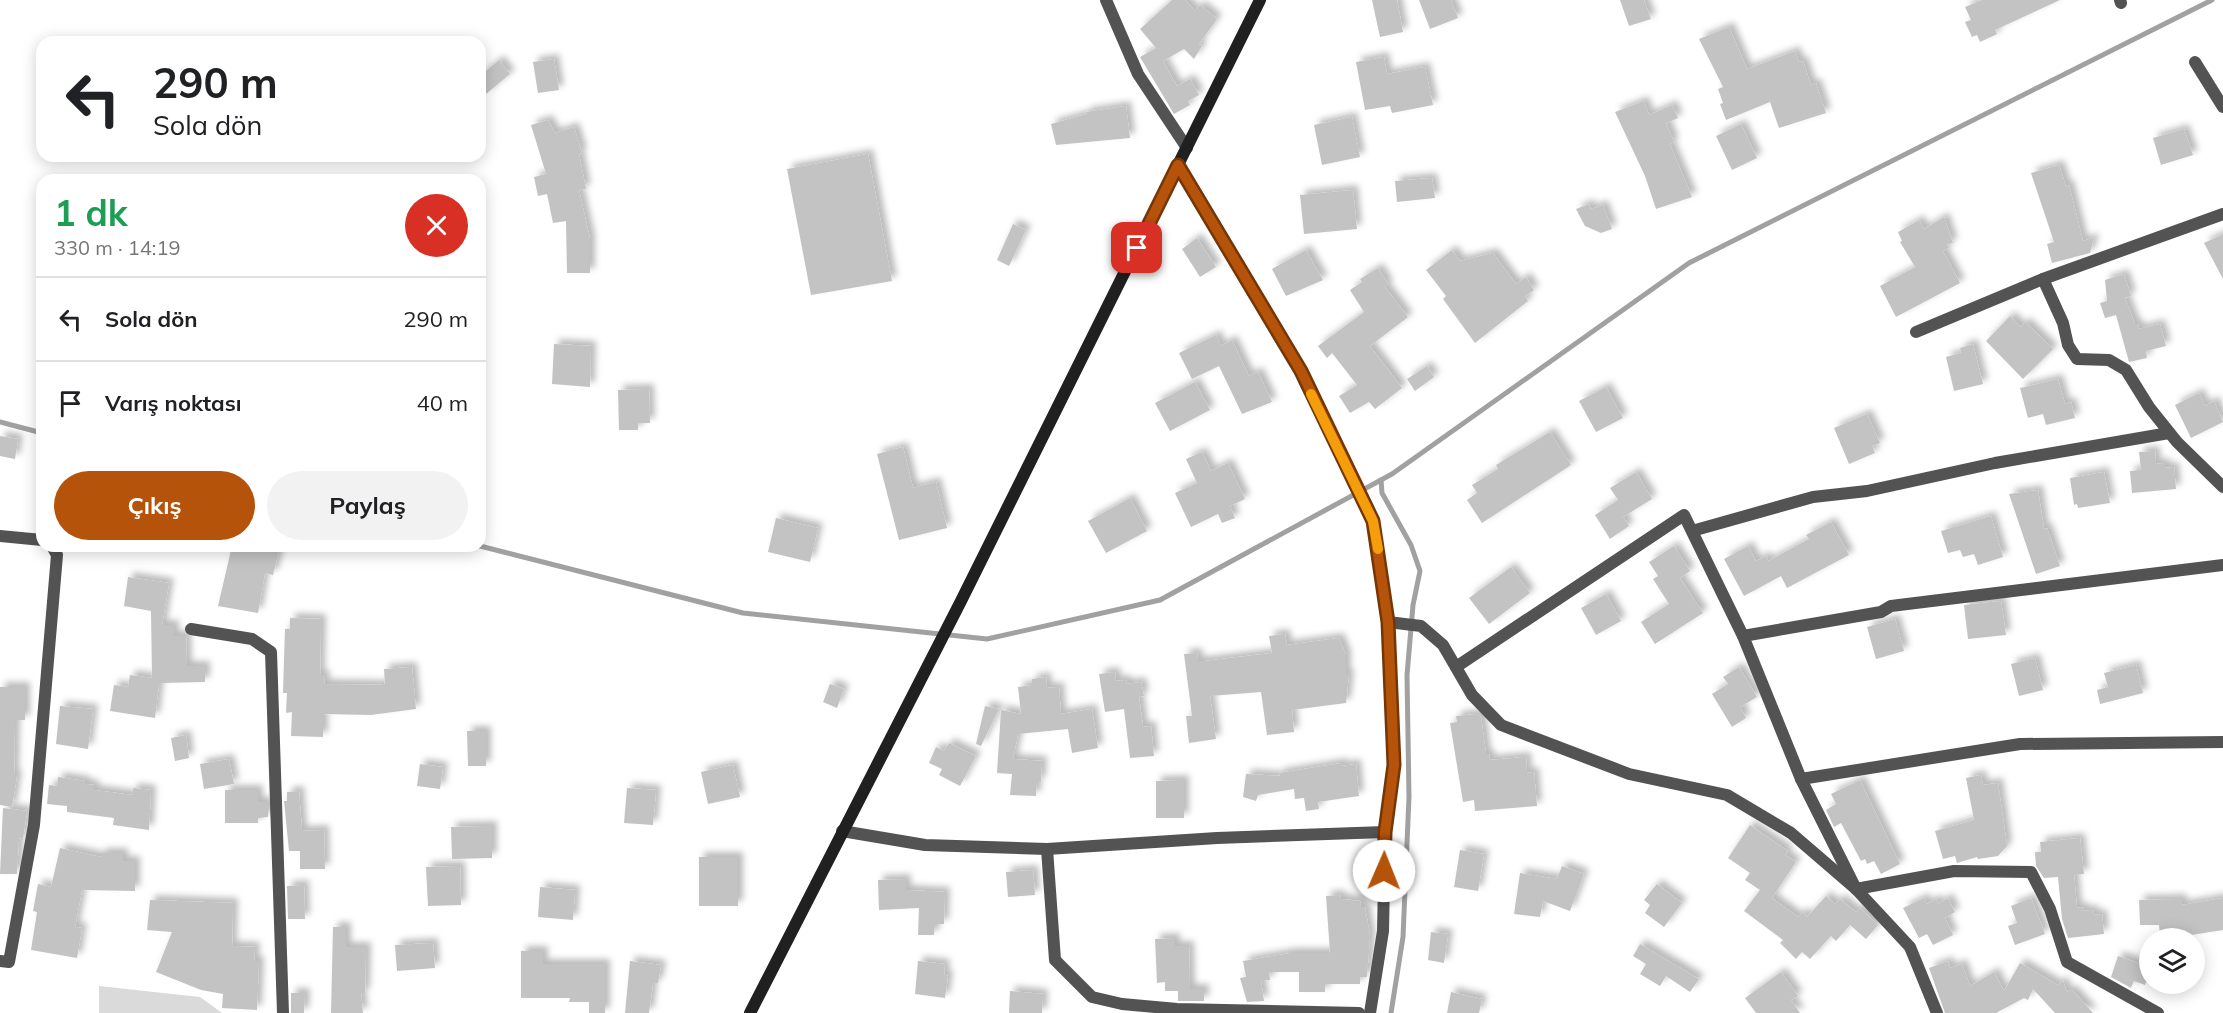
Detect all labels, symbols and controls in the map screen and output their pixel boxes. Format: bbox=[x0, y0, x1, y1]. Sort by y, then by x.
text: 290 m bbox=[153, 56, 278, 109]
icon: left bbox=[54, 60, 132, 138]
text: Sola dön bbox=[153, 108, 262, 142]
text: 1 dk bbox=[54, 190, 128, 235]
button: close bbox=[405, 194, 468, 257]
pin bbox=[1111, 222, 1162, 273]
icon: arrive bbox=[1120, 231, 1153, 264]
text: 330 m · 14:19 bbox=[54, 235, 180, 260]
icon: left bbox=[54, 303, 87, 336]
text: Sola dön bbox=[105, 305, 198, 333]
text: 290 m bbox=[403, 305, 468, 333]
icon: arrive bbox=[54, 387, 87, 420]
text: Varış noktası bbox=[105, 389, 241, 417]
text: 40 m bbox=[417, 389, 468, 417]
button: Çıkış bbox=[54, 471, 255, 540]
button: Paylaş bbox=[267, 471, 468, 540]
position arrow bbox=[1352, 839, 1416, 903]
map controls bbox=[2139, 928, 2205, 994]
button: layers bbox=[2139, 928, 2205, 994]

